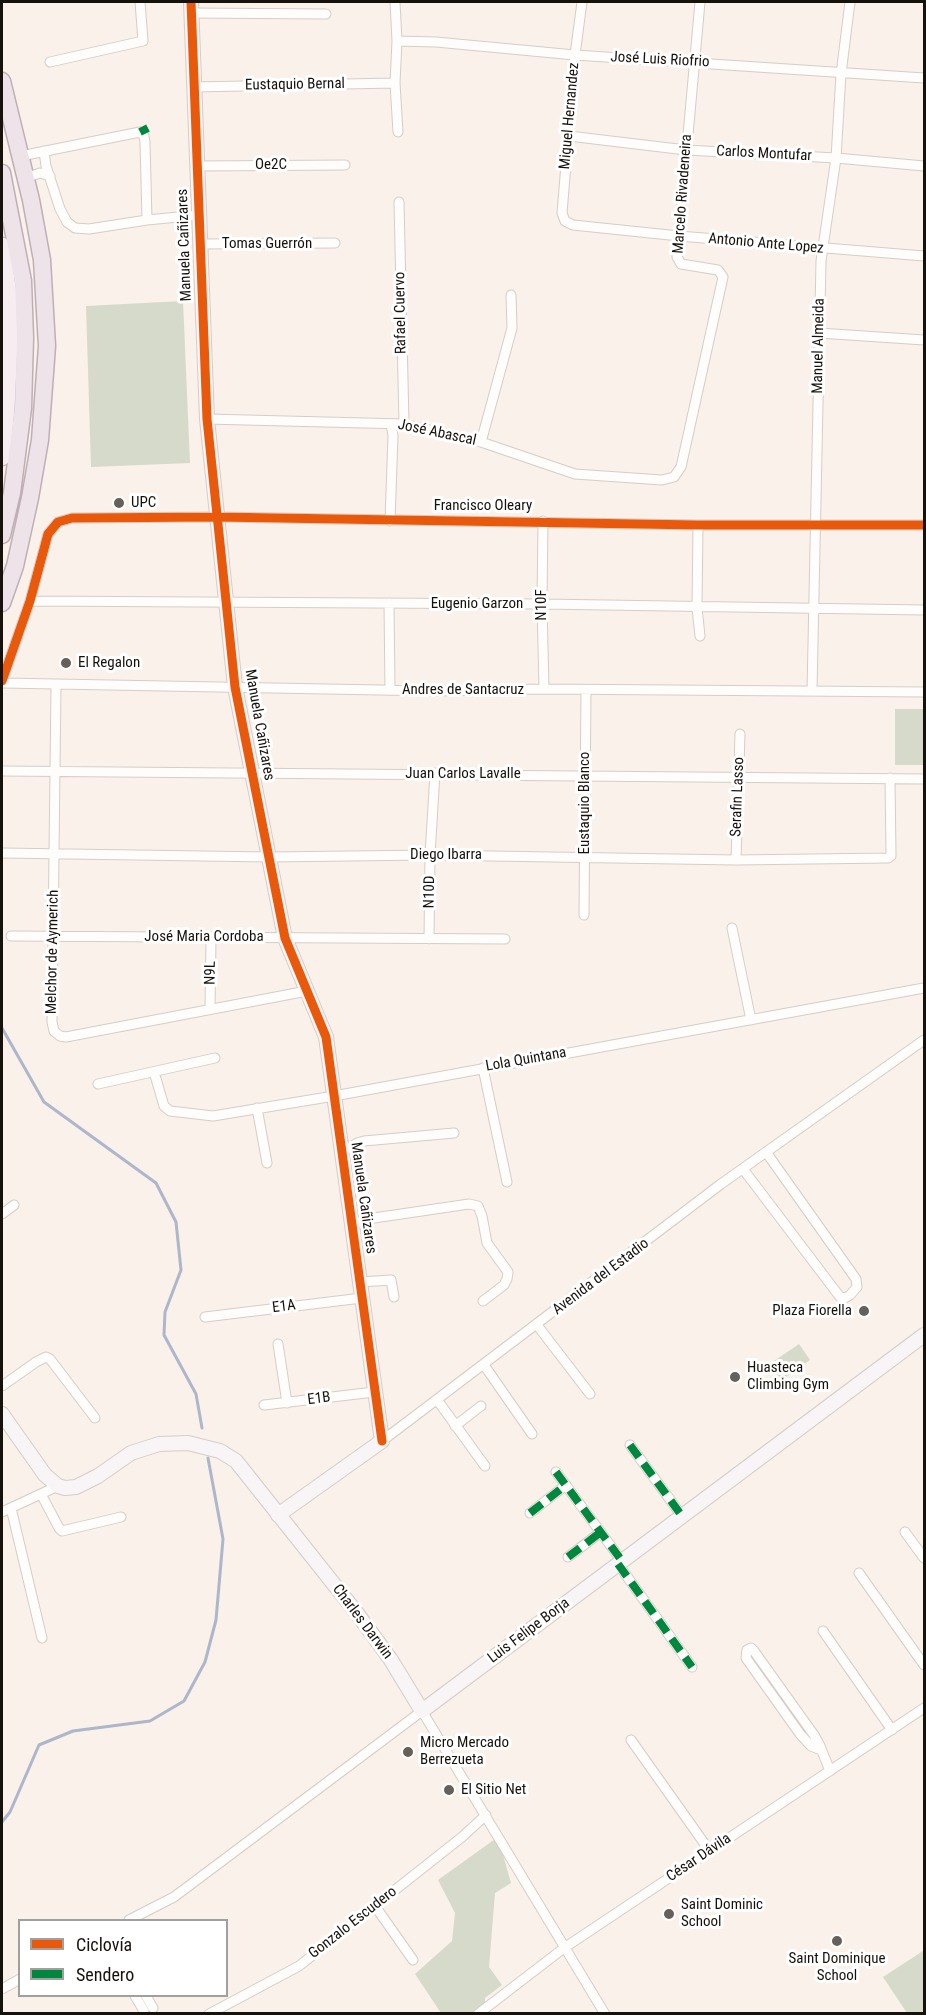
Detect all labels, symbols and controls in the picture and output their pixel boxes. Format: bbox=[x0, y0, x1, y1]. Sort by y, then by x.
street label: José Luis Riofrio bbox=[610, 48, 710, 72]
street label: Miguel Hernandez bbox=[556, 62, 584, 170]
street label: Eustaquio Bernal bbox=[245, 75, 345, 95]
street label: Marcelo Rivadeneira bbox=[670, 134, 696, 254]
street label: Carlos Montufar bbox=[716, 143, 812, 165]
street label: Oe2C bbox=[255, 156, 287, 174]
street label: Manuela Cañizares bbox=[174, 188, 196, 302]
street label: Antonio Ante Lopez bbox=[707, 230, 825, 258]
street label: Tomas Guerrón bbox=[222, 235, 312, 253]
street label: Rafael Cuervo bbox=[391, 272, 411, 354]
street label: Manuel Almeida bbox=[809, 298, 829, 394]
street label: José Abascal bbox=[396, 416, 478, 450]
place label: UPC bbox=[131, 494, 156, 512]
marker: UPC bbox=[112, 496, 126, 510]
street label: Francisco Oleary bbox=[434, 497, 532, 515]
street label: N10F bbox=[533, 589, 551, 621]
street label: Eugenio Garzon bbox=[431, 595, 523, 613]
place label: El Regalon bbox=[78, 654, 140, 672]
marker: El Regalon bbox=[59, 656, 73, 670]
street label: Manuela Cañizares bbox=[240, 668, 278, 782]
street label: Andres de Santacruz bbox=[402, 681, 524, 699]
street label: Eustaquio Blanco bbox=[576, 752, 594, 854]
street label: Serafin Lasso bbox=[728, 757, 748, 837]
street label: Juan Carlos Lavalle bbox=[405, 765, 521, 783]
street label: Diego Ibarra bbox=[410, 846, 482, 864]
street label: N10D bbox=[421, 876, 439, 908]
street label: Melchor de Aymerich bbox=[43, 890, 63, 1014]
street label: José Maria Cordoba bbox=[144, 928, 264, 946]
street label: N9L bbox=[202, 961, 220, 985]
street label: Lola Quintana bbox=[484, 1044, 568, 1076]
street label: Manuela Cañizares bbox=[346, 1141, 380, 1255]
street label: Avenida del Estadio bbox=[549, 1235, 653, 1319]
street label: E1A bbox=[271, 1297, 297, 1317]
place label: Plaza Fiorella bbox=[772, 1302, 852, 1320]
marker: Plaza Fiorella bbox=[857, 1304, 871, 1318]
place label: Huasteca Climbing Gym bbox=[747, 1359, 829, 1394]
marker: Huasteca Climbing Gym bbox=[728, 1370, 742, 1384]
street label: E1B bbox=[306, 1389, 332, 1409]
street label: Charles Darwin bbox=[328, 1581, 396, 1663]
street label: Luis Felipe Borja bbox=[485, 1594, 573, 1668]
place label: Micro Mercado Berrezueta bbox=[420, 1734, 509, 1769]
marker: Micro Mercado Berrezueta bbox=[401, 1745, 415, 1759]
place label: El Sitio Net bbox=[461, 1781, 526, 1799]
marker: El Sitio Net bbox=[442, 1783, 456, 1797]
street label: César Dávila bbox=[663, 1830, 735, 1886]
street label: Gonzalo Escudero bbox=[305, 1883, 401, 1963]
place label: Saint Dominic School bbox=[681, 1896, 763, 1931]
marker: Saint Dominic School bbox=[662, 1907, 676, 1921]
legend bbox=[18, 1919, 228, 1997]
text: Ciclovía bbox=[76, 1934, 132, 1955]
marker: Saint Dominique School bbox=[830, 1934, 844, 1948]
place label: Saint Dominique School bbox=[789, 1950, 885, 1985]
text: Sendero bbox=[76, 1964, 134, 1985]

